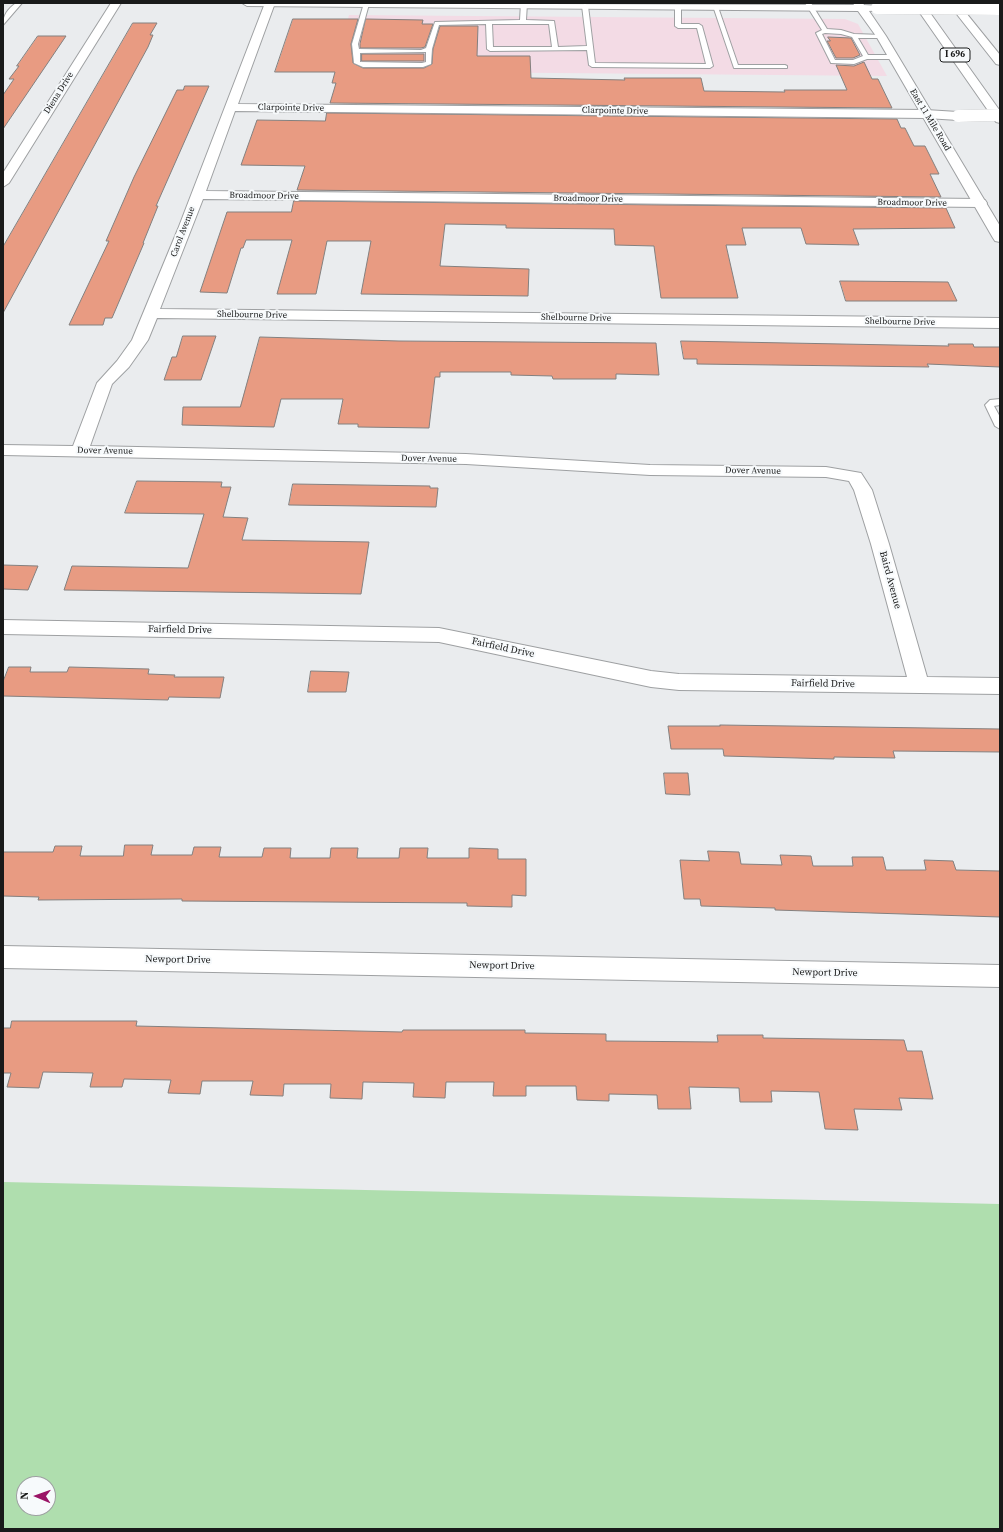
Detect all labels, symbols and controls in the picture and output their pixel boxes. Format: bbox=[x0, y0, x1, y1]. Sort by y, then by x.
road number: I 696 bbox=[940, 48, 970, 62]
street label: Diena Drive bbox=[42, 70, 76, 116]
street label: East 11 Mile Road bbox=[907, 87, 953, 153]
street label: Clarpointe Drive bbox=[258, 102, 324, 114]
street label: Clarpointe Drive bbox=[582, 105, 648, 117]
street label: Broadmoor Drive bbox=[229, 190, 299, 202]
street label: Broadmoor Drive bbox=[553, 193, 623, 205]
street label: Broadmoor Drive bbox=[877, 197, 947, 209]
street label: Carol Avenue bbox=[168, 205, 198, 259]
street label: Shelbourne Drive bbox=[217, 309, 287, 321]
street label: Shelbourne Drive bbox=[541, 312, 611, 324]
street label: Shelbourne Drive bbox=[865, 316, 935, 328]
street label: Dover Avenue bbox=[77, 445, 133, 457]
street label: Dover Avenue bbox=[401, 453, 457, 465]
street label: Dover Avenue bbox=[725, 465, 781, 477]
street label: Baird Avenue bbox=[877, 550, 903, 610]
street label: Fairfield Drive bbox=[148, 623, 212, 637]
street label: Fairfield Drive bbox=[471, 635, 535, 661]
street label: Fairfield Drive bbox=[791, 677, 855, 691]
street label: Newport Drive bbox=[145, 953, 211, 967]
street label: Newport Drive bbox=[469, 959, 535, 973]
street label: Newport Drive bbox=[792, 966, 858, 980]
north arrow bbox=[16, 1476, 56, 1516]
text: N bbox=[17, 1491, 32, 1500]

